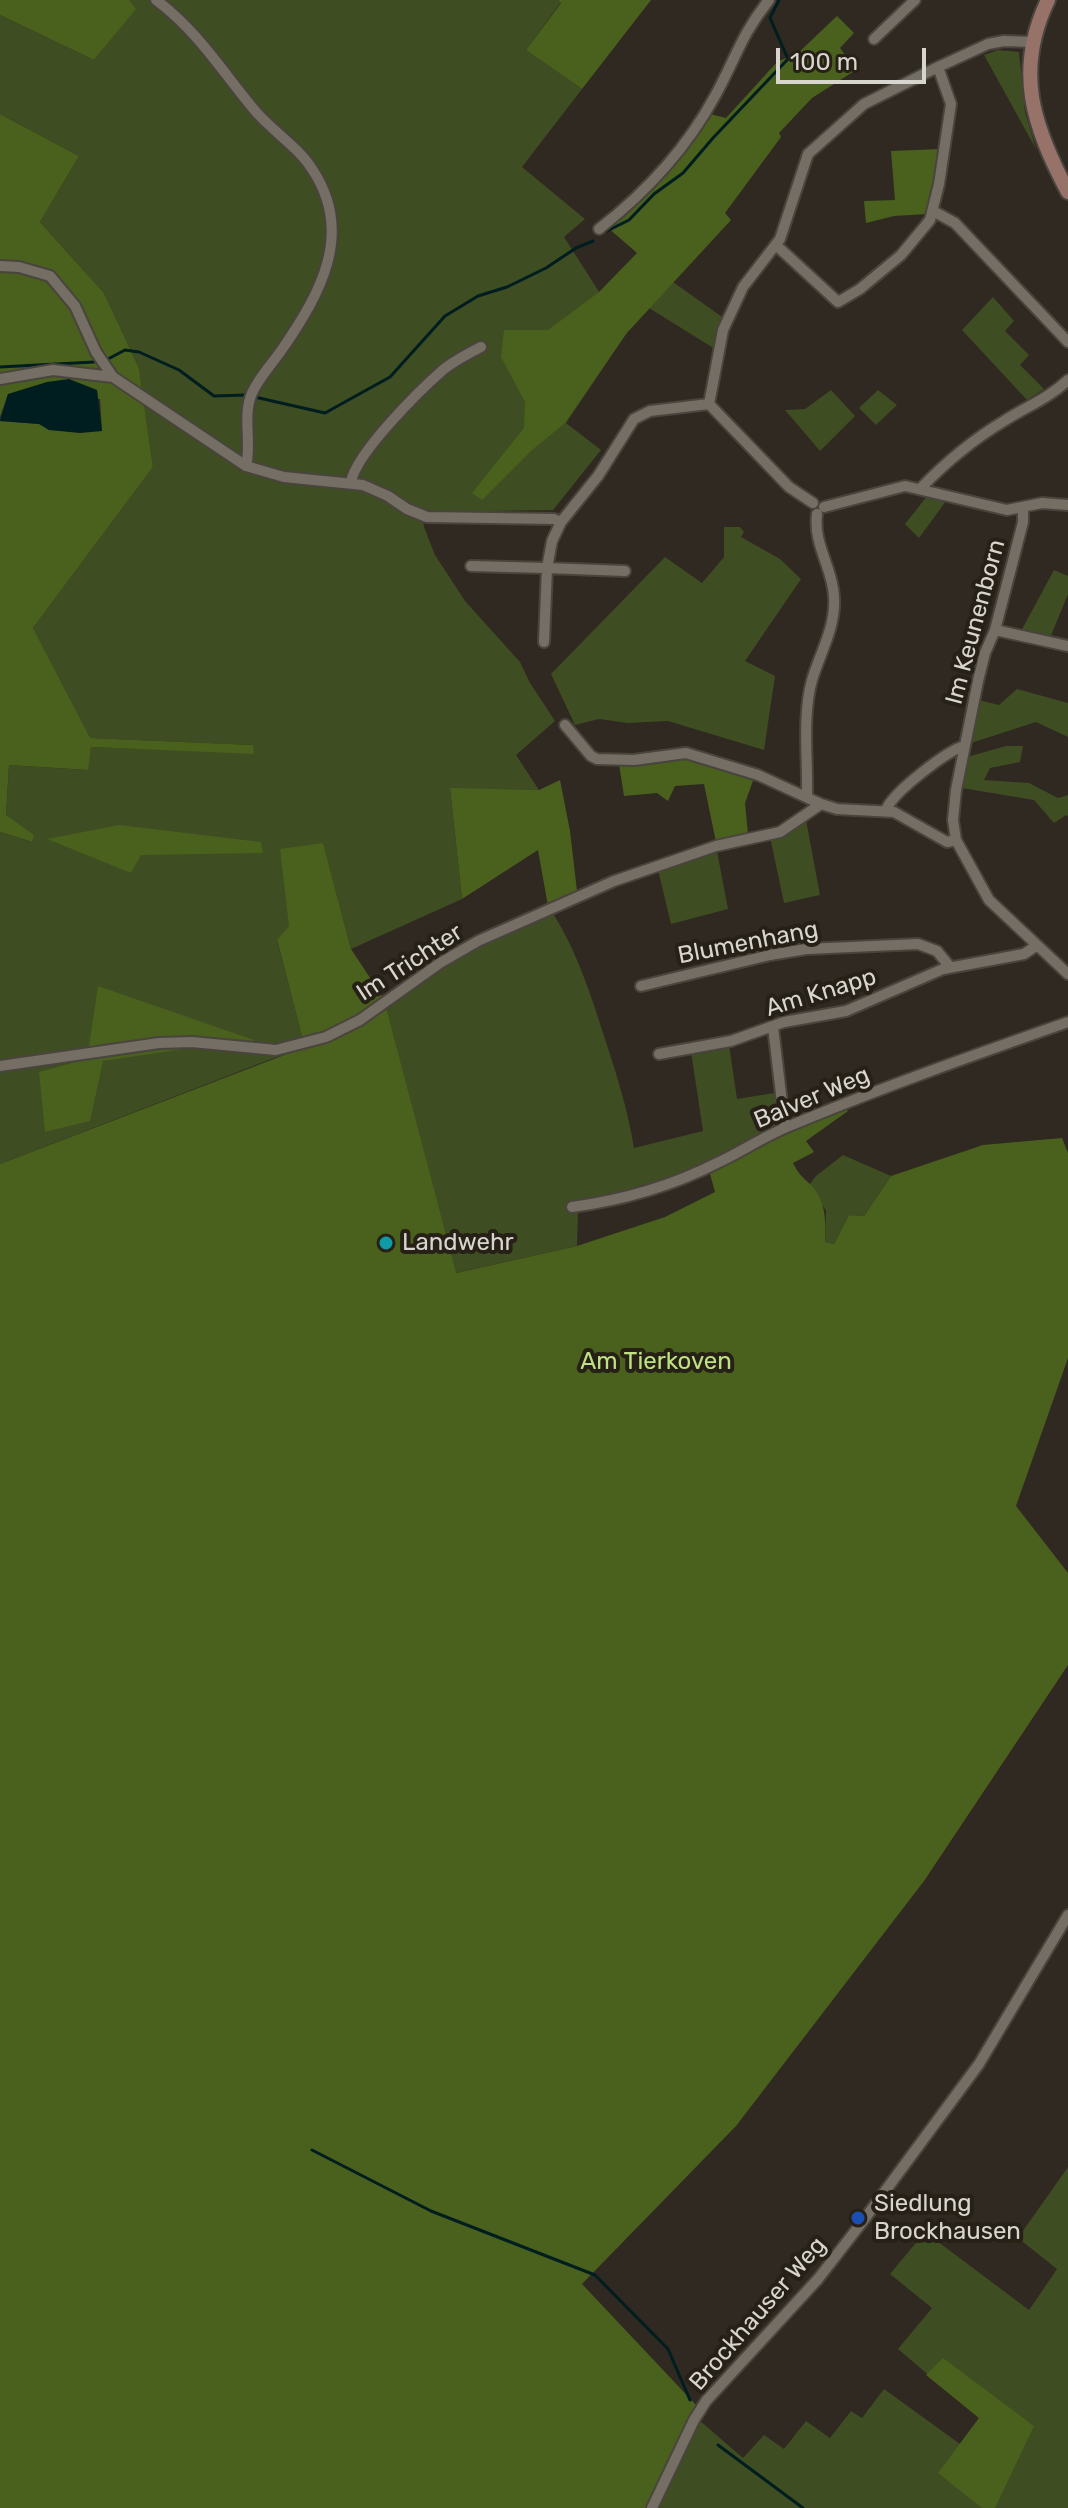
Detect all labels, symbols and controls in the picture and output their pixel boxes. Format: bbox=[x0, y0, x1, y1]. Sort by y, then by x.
scale bar bbox=[780, 32, 930, 82]
text: 100 m bbox=[790, 48, 858, 76]
street label: Im Keunenborn bbox=[940, 536, 1012, 708]
street label: Blumenhang bbox=[675, 915, 821, 971]
street label: Im Trichter bbox=[352, 918, 468, 1008]
street label: Am Knapp bbox=[762, 963, 880, 1023]
street label: Balver Weg bbox=[750, 1061, 874, 1135]
place label: Landwehr bbox=[402, 1229, 514, 1257]
marker: Landwehr bbox=[377, 1234, 395, 1252]
park label: Am Tierkoven bbox=[580, 1348, 732, 1376]
place label: Siedlung Brockhausen bbox=[874, 2190, 1021, 2246]
marker: Siedlung Brockhausen bbox=[849, 2209, 867, 2227]
street label: Brockhauser Weg bbox=[684, 2231, 832, 2397]

